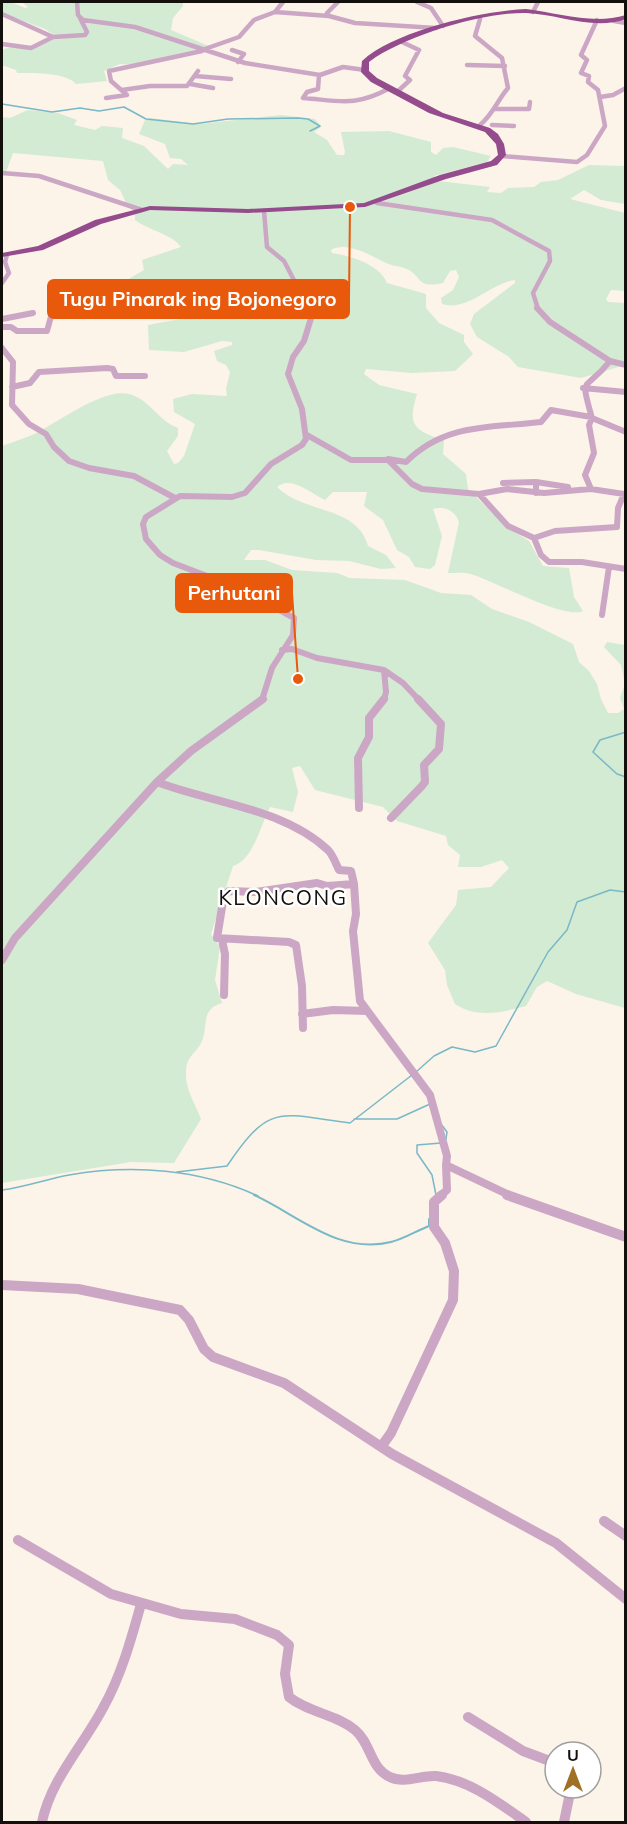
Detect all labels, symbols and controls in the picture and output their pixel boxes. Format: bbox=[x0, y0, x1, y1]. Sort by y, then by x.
callout: Tugu Pinarak ing Bojonegoro bbox=[48, 280, 349, 318]
text: Tugu Pinarak ing Bojonegoro bbox=[59, 286, 337, 311]
callout: Perhutani bbox=[176, 574, 292, 612]
text: Perhutani bbox=[188, 580, 280, 605]
district label: KLONCONG bbox=[218, 884, 348, 910]
north arrow bbox=[543, 1740, 603, 1800]
text: U bbox=[567, 1745, 579, 1765]

